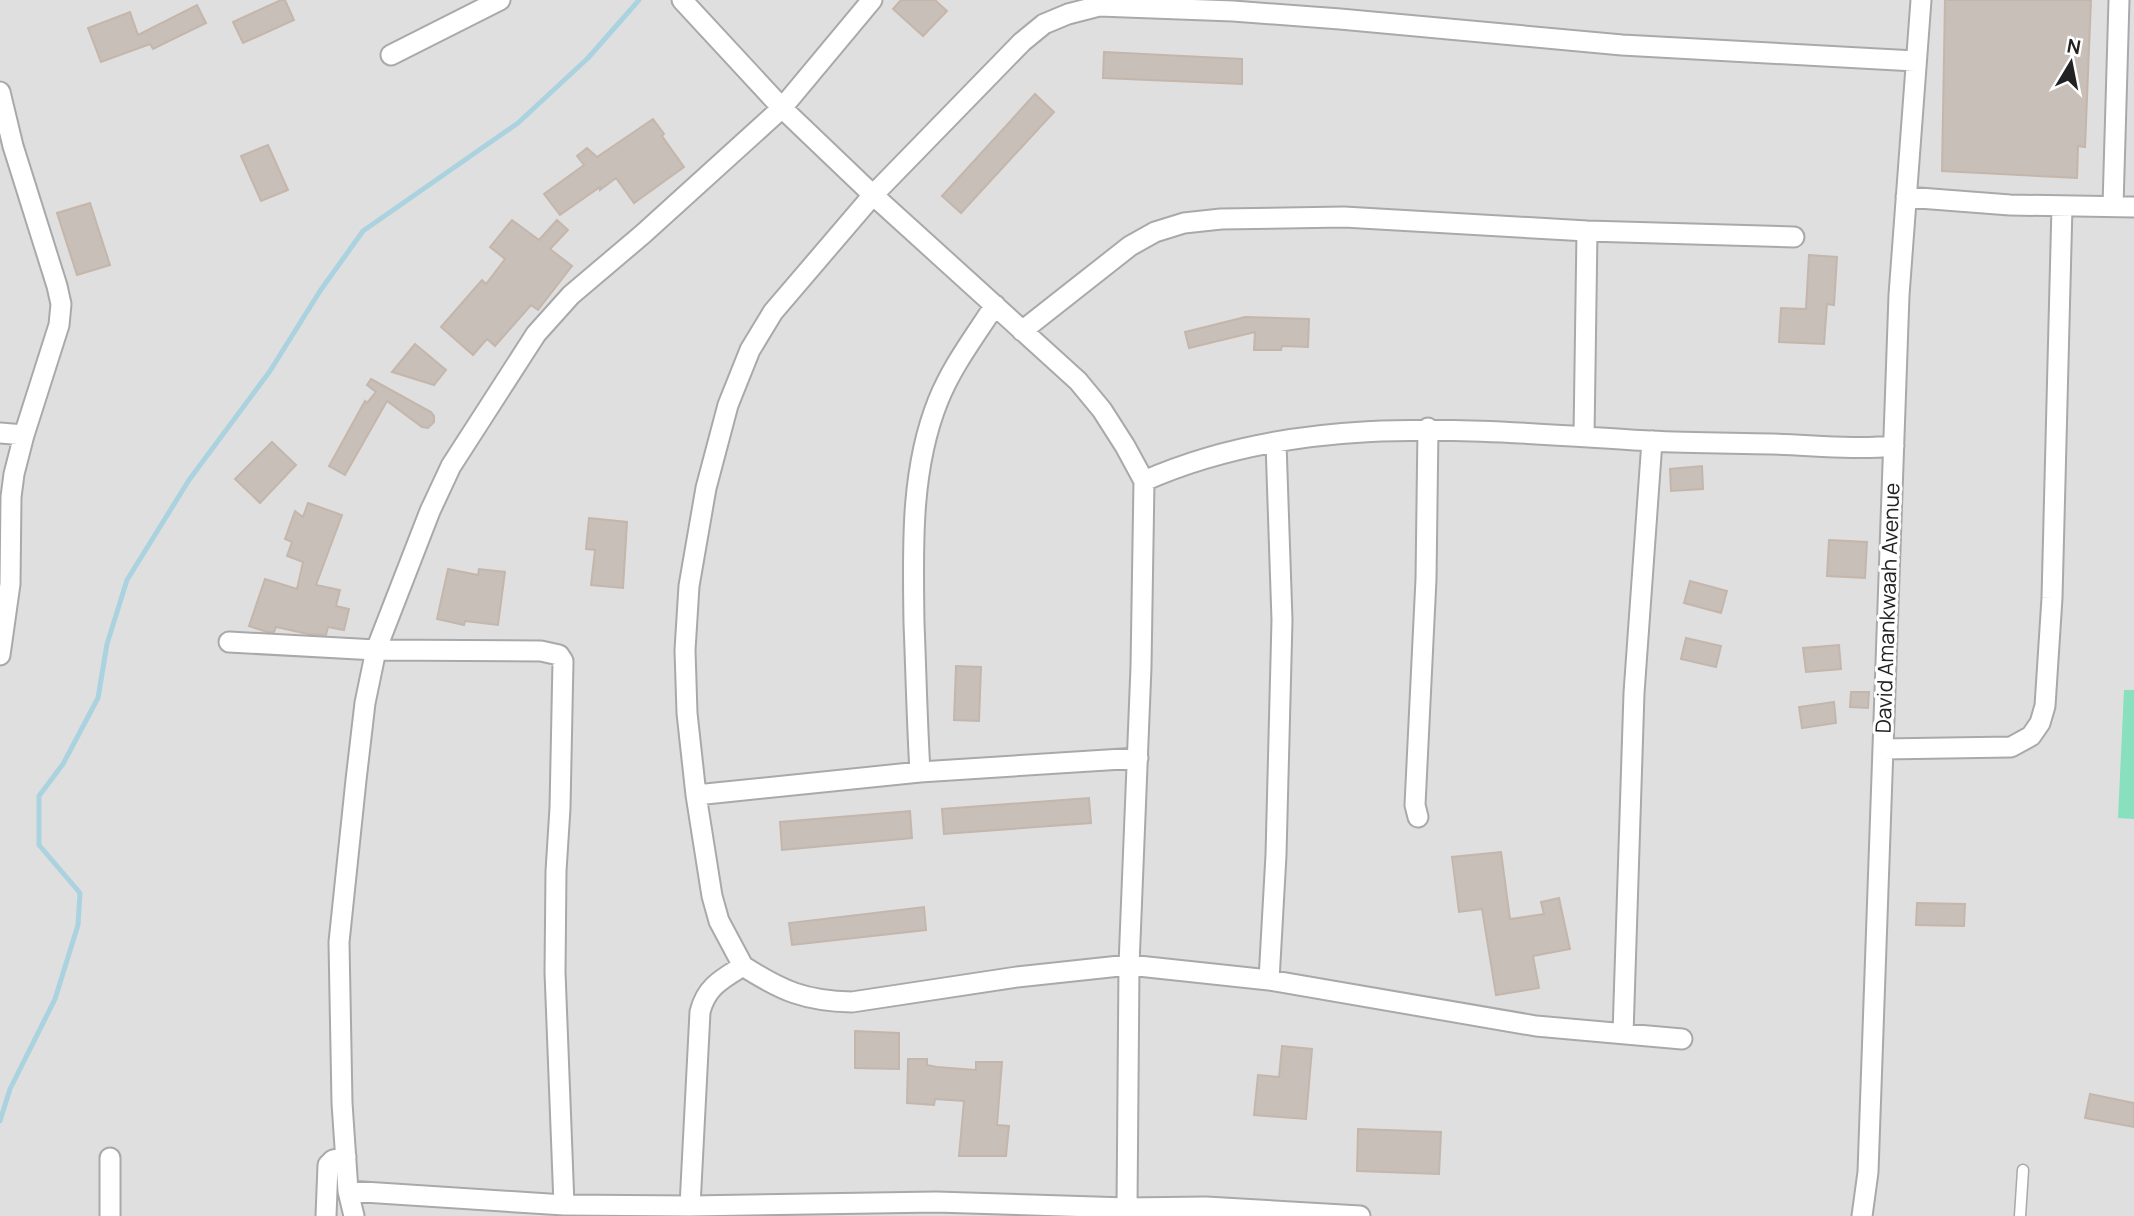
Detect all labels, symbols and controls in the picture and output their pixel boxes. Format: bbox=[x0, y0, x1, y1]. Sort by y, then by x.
north arrow bbox=[2036, 28, 2106, 98]
text: N bbox=[2065, 32, 2083, 60]
street label: David Amankwaah Avenue bbox=[1869, 482, 1905, 734]

